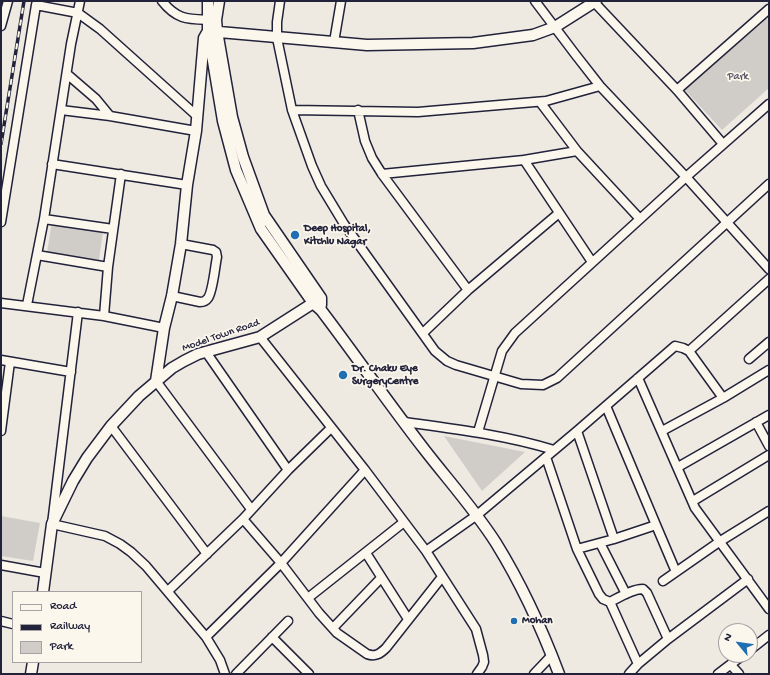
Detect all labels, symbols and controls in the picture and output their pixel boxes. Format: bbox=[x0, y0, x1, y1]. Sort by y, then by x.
park label: Park bbox=[728, 70, 748, 84]
place label: Deep Hospital, Kitchlu Nagar bbox=[304, 222, 371, 248]
marker: Deep Hospital, Kitchlu Nagar bbox=[289, 229, 301, 241]
street label: Model Town Road bbox=[181, 317, 261, 355]
place label: Dr. Chaku Eye SurgeryCentre bbox=[352, 362, 418, 388]
marker: Dr. Chaku Eye SurgeryCentre bbox=[337, 369, 349, 381]
legend bbox=[12, 591, 142, 663]
text: Road bbox=[50, 600, 76, 614]
place label: Mohan bbox=[522, 614, 553, 628]
marker: Mohan bbox=[509, 616, 519, 626]
text: Railway bbox=[50, 620, 90, 634]
north arrow bbox=[718, 623, 758, 663]
text: N bbox=[721, 632, 735, 644]
text: Park bbox=[50, 640, 73, 654]

